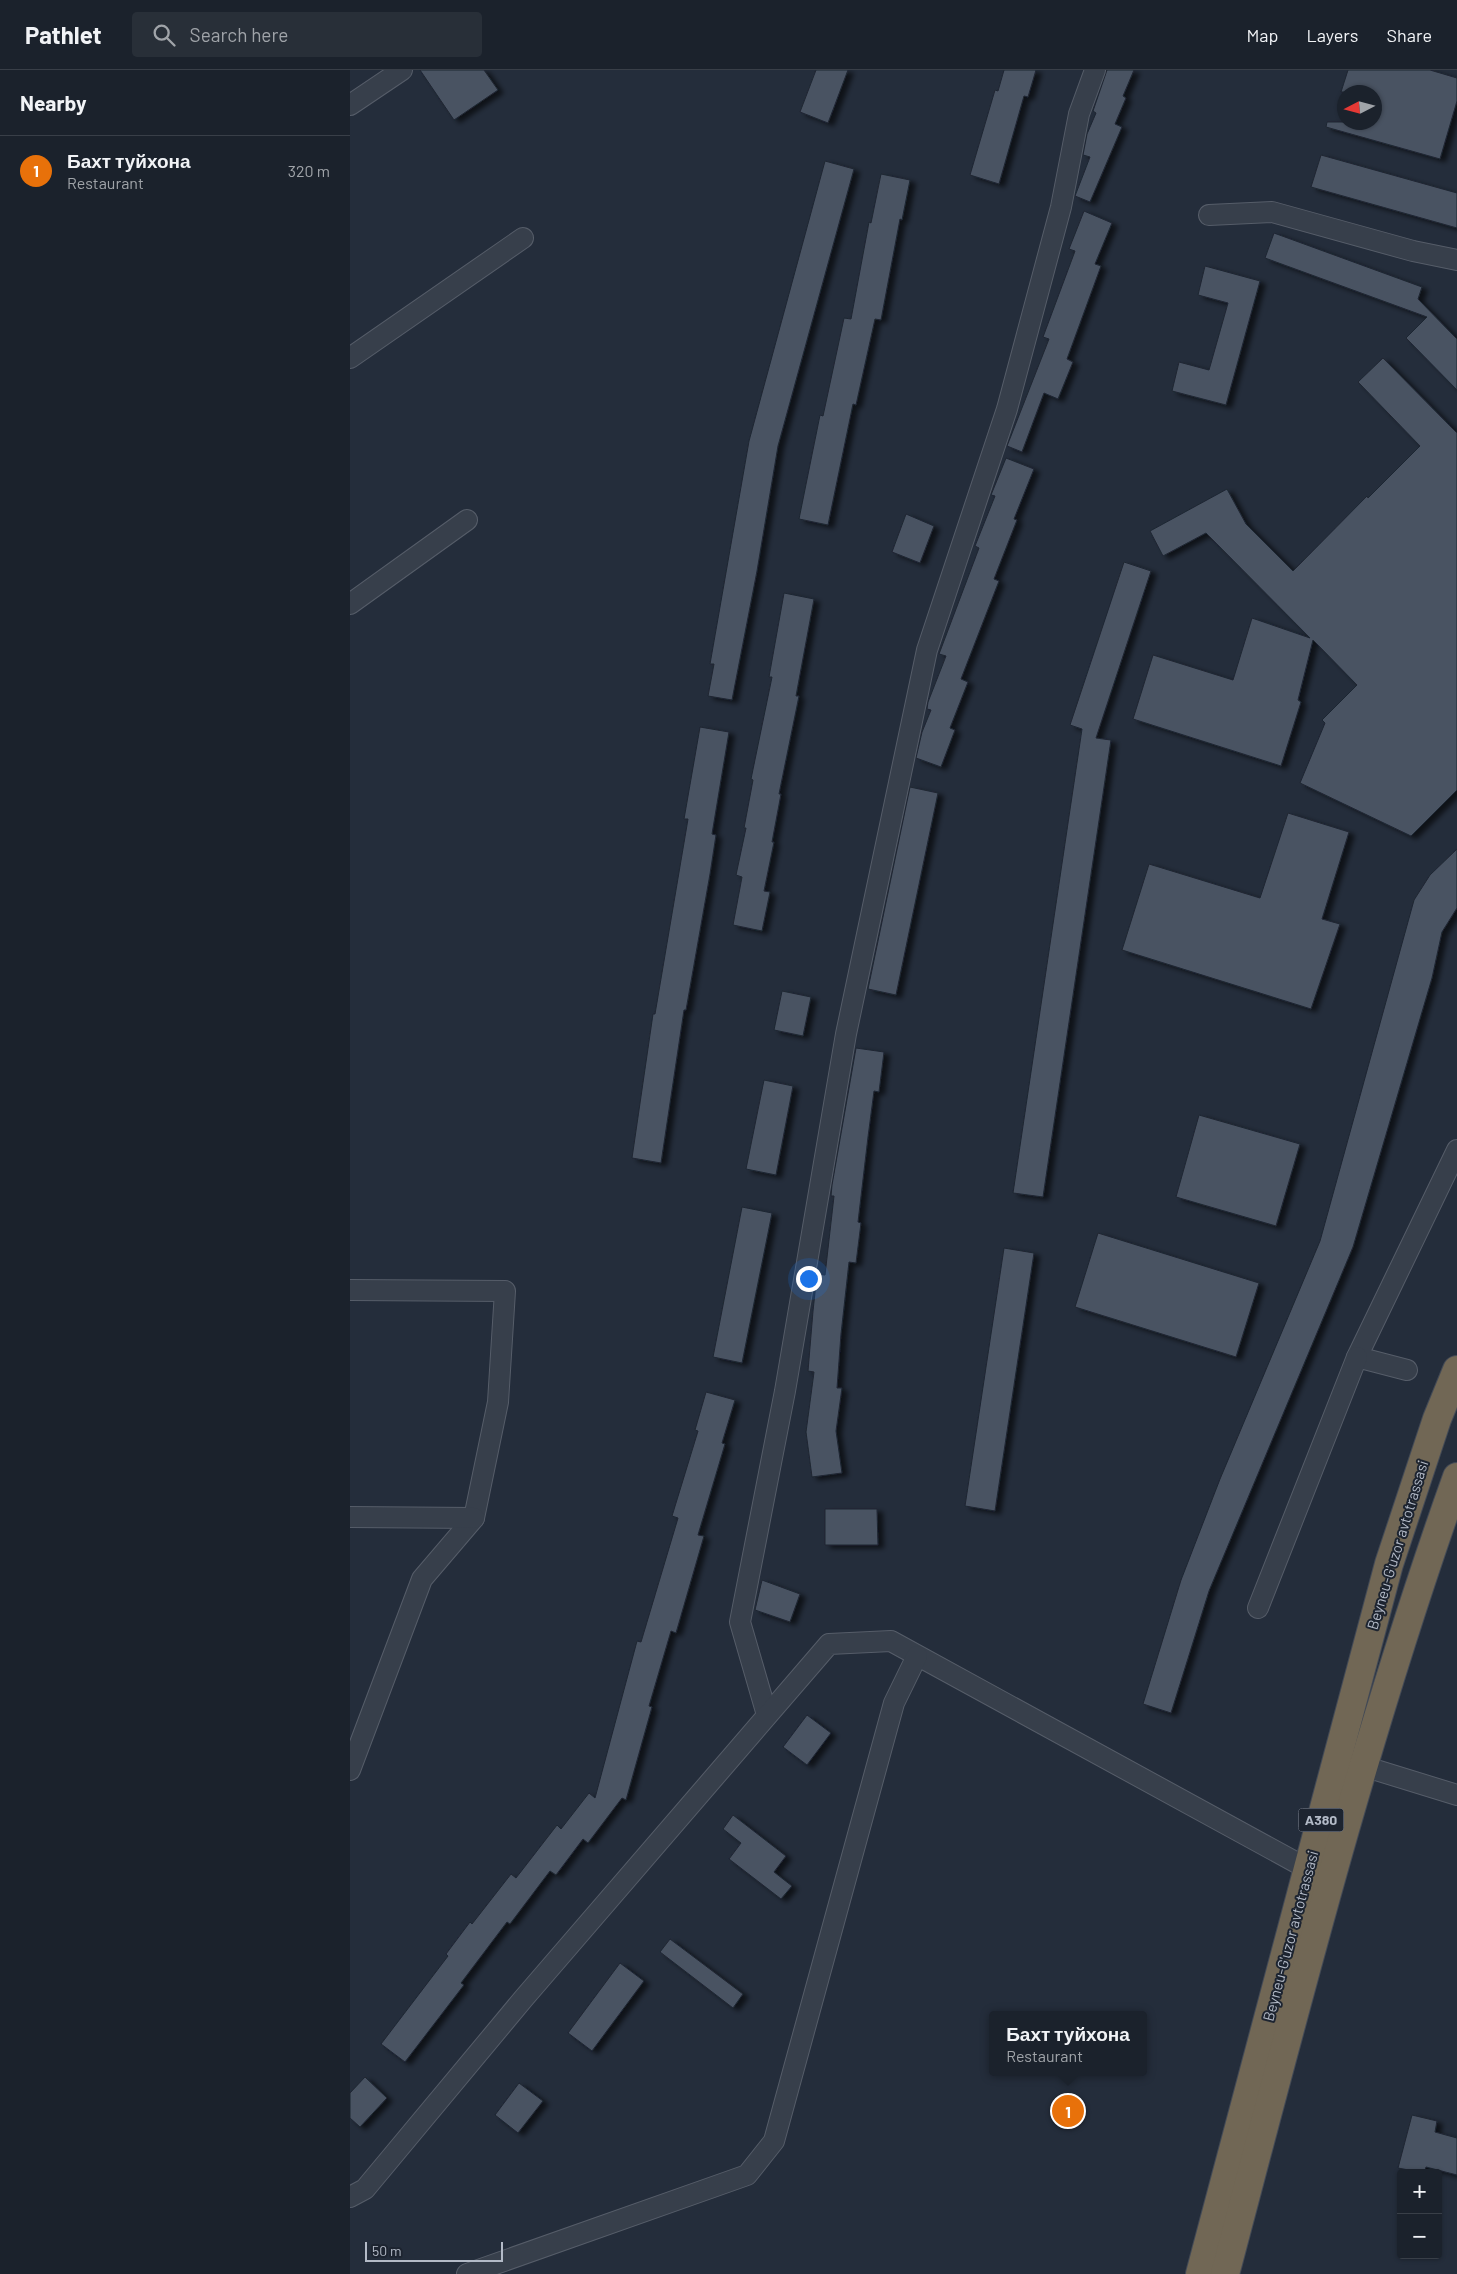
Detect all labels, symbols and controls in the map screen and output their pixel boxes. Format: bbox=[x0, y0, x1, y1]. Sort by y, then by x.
search box bbox=[132, 12, 482, 57]
text: Pathlet bbox=[25, 20, 102, 49]
icon: search bbox=[150, 21, 178, 49]
text: Search here bbox=[190, 23, 288, 46]
text: Map bbox=[1246, 24, 1278, 46]
text: Layers bbox=[1306, 24, 1359, 46]
text: Share bbox=[1387, 24, 1432, 46]
north arrow bbox=[1337, 85, 1382, 130]
text: Nearby bbox=[20, 90, 86, 115]
text: Бахт туйхона bbox=[67, 149, 191, 172]
text: 1 bbox=[33, 161, 39, 180]
text: 320 m bbox=[288, 161, 330, 180]
text: Restaurant bbox=[67, 173, 144, 192]
your location bbox=[796, 1266, 822, 1292]
street label: Beyneu-G'uzor avtotrassasi bbox=[1363, 1458, 1431, 1632]
road number: A380 bbox=[1298, 1808, 1344, 1832]
street label: Beyneu-G'uzor avtotrassasi bbox=[1259, 1848, 1322, 2023]
popup bbox=[989, 2011, 1147, 2076]
text: Бахт туйхона bbox=[1006, 2022, 1130, 2045]
text: Restaurant bbox=[1006, 2046, 1083, 2065]
pin: 1 bbox=[1052, 2092, 1084, 2130]
map controls bbox=[1397, 2169, 1442, 2259]
button: + bbox=[1397, 2169, 1442, 2214]
button: − bbox=[1397, 2214, 1442, 2259]
scale bar bbox=[365, 2239, 502, 2262]
text: 50 m bbox=[372, 2242, 401, 2259]

